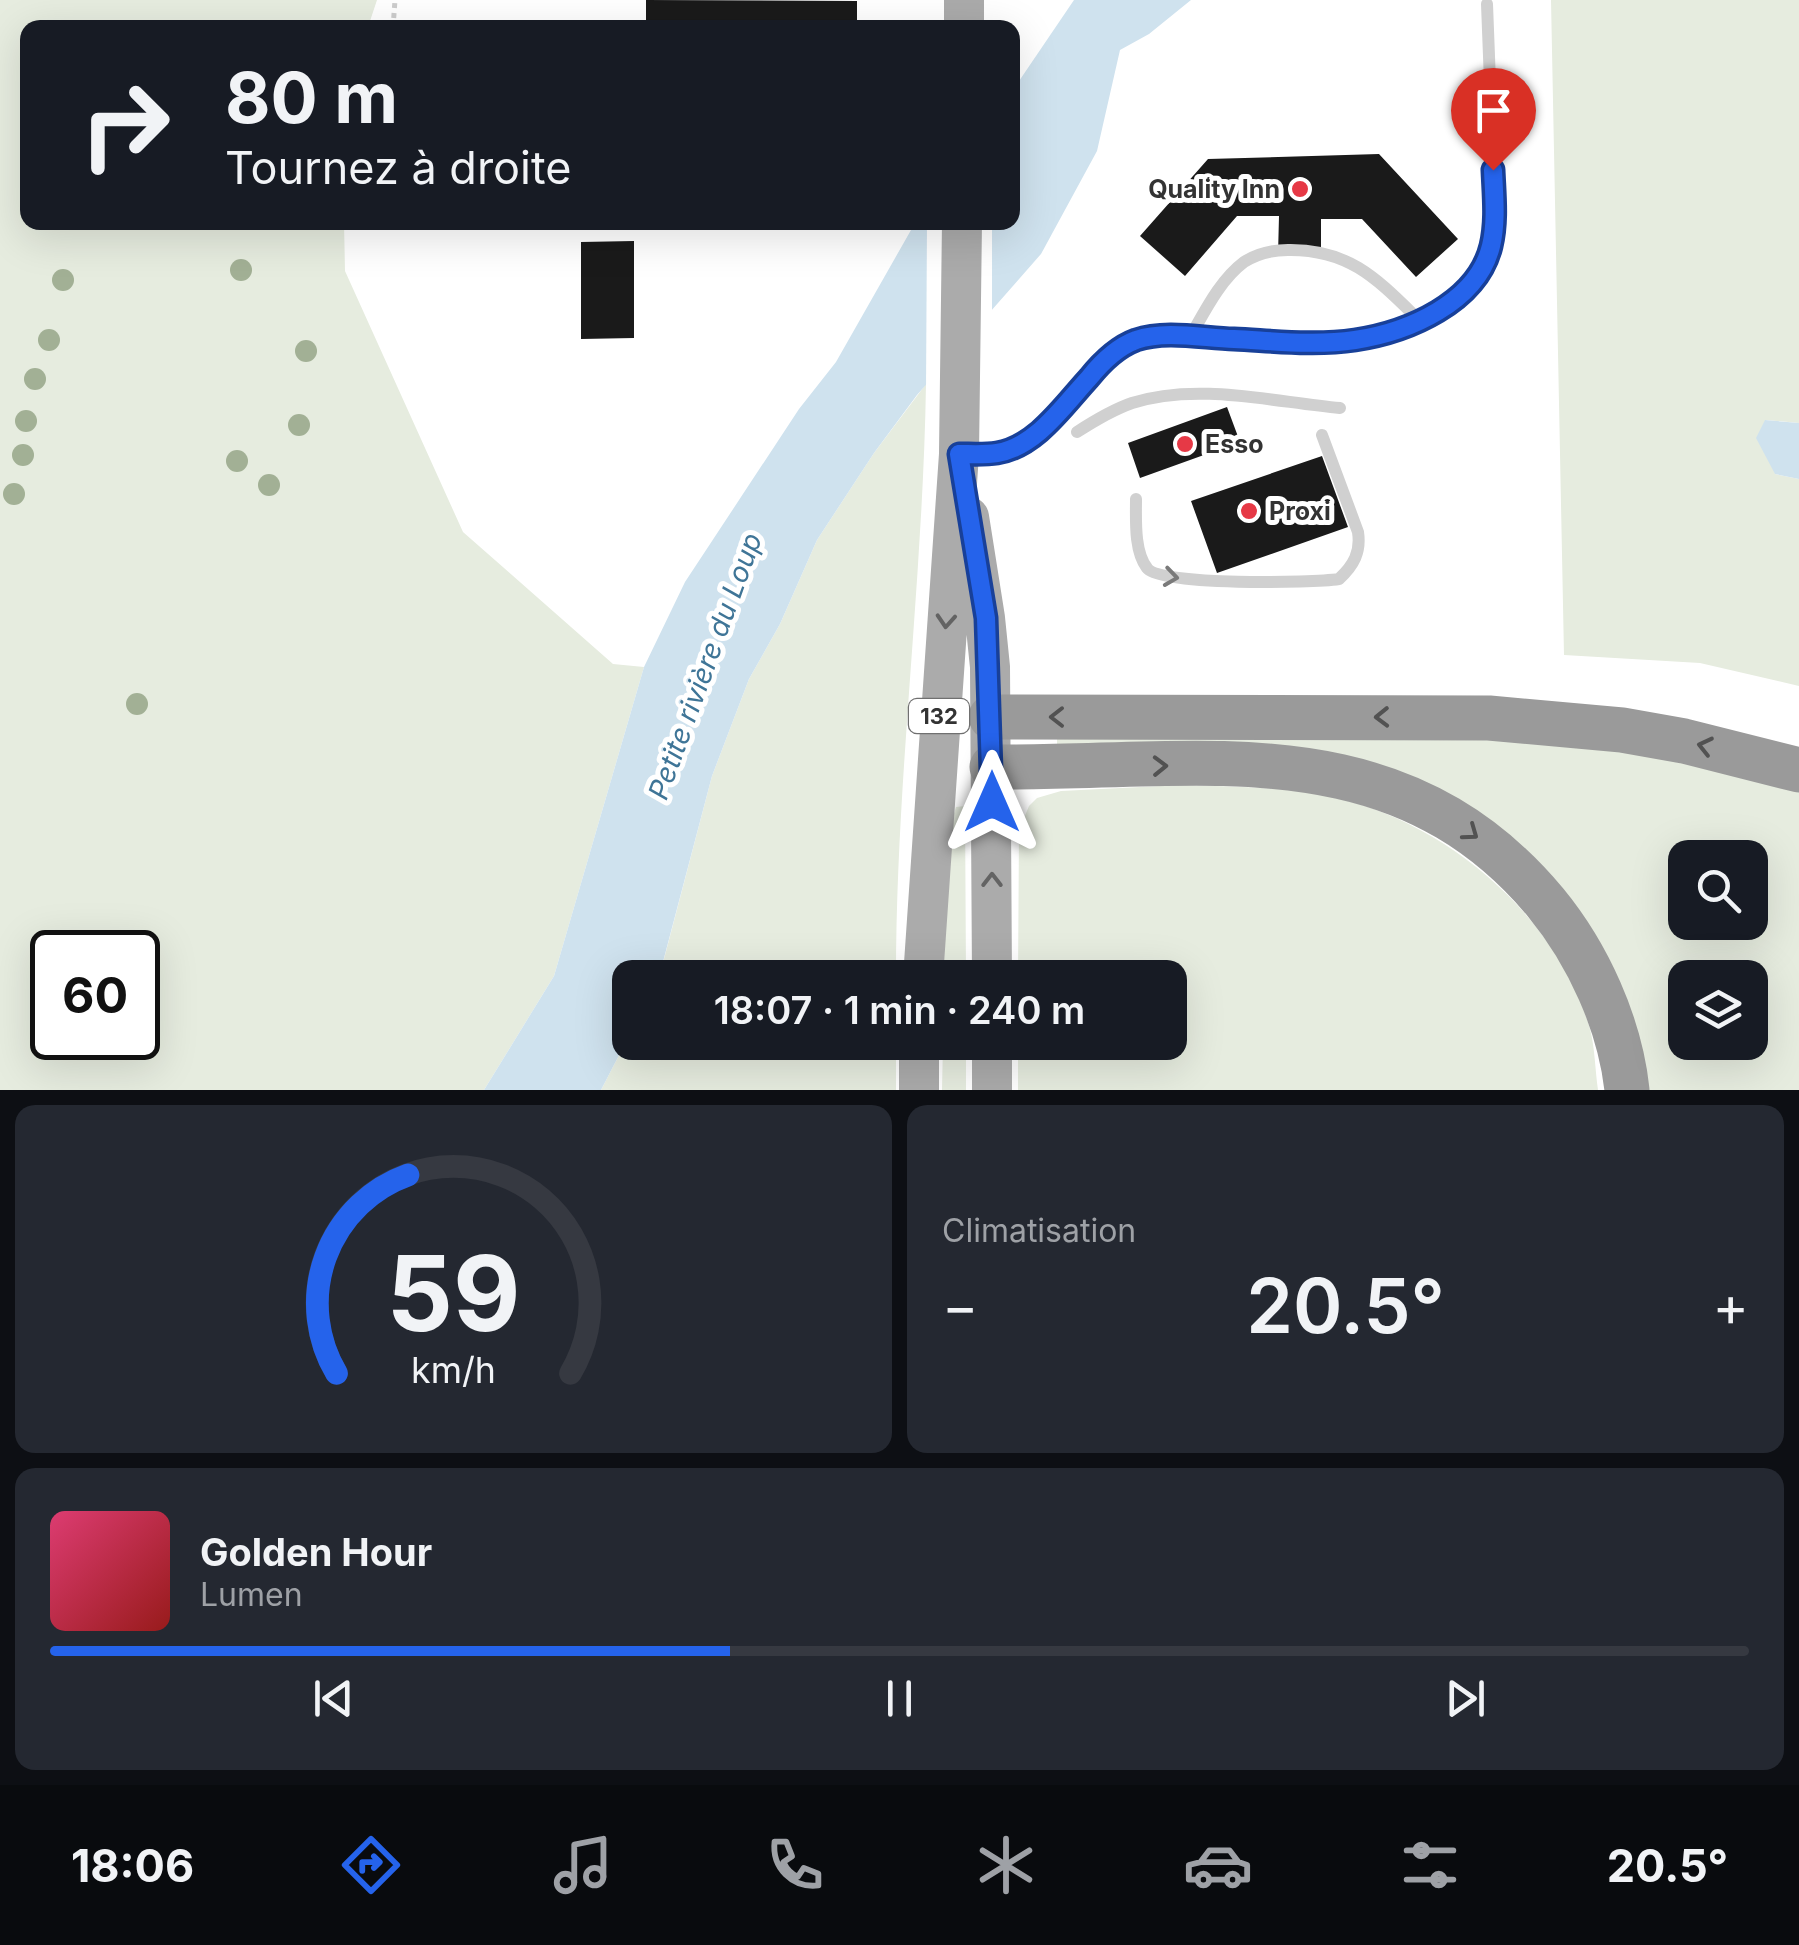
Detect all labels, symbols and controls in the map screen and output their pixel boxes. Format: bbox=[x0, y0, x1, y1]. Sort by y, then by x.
text: 80 m bbox=[225, 55, 398, 140]
icon: right bbox=[60, 60, 190, 190]
pin bbox=[1451, 68, 1536, 171]
icon: arrive bbox=[1466, 83, 1521, 138]
text: Tournez à droite bbox=[225, 140, 572, 195]
place label: Quality Inn bbox=[1148, 174, 1280, 204]
marker: Quality Inn bbox=[1289, 178, 1311, 200]
place label: Esso bbox=[1205, 429, 1264, 459]
marker: Esso bbox=[1174, 433, 1196, 455]
place label: Proxi bbox=[1269, 496, 1331, 526]
marker: Proxi bbox=[1238, 500, 1260, 522]
water label: Petite rivière du Loup bbox=[641, 528, 769, 804]
one-way arrow bbox=[1163, 566, 1179, 587]
one-way arrow bbox=[936, 614, 958, 630]
road number: 132 bbox=[909, 699, 969, 733]
one-way arrow bbox=[1048, 706, 1064, 728]
one-way arrow bbox=[1373, 706, 1388, 728]
one-way arrow bbox=[1697, 737, 1714, 758]
position arrow bbox=[940, 750, 1044, 854]
one-way arrow bbox=[1152, 755, 1168, 776]
one-way arrow bbox=[1460, 821, 1478, 838]
map controls bbox=[1668, 840, 1768, 1060]
button: search bbox=[1668, 840, 1768, 940]
one-way arrow bbox=[981, 872, 1003, 888]
speed limit sign: 60 bbox=[30, 930, 160, 1060]
button: layers bbox=[1668, 960, 1768, 1060]
text: 18:07 · 1 min · 240 m bbox=[714, 987, 1085, 1033]
text: Climatisation bbox=[942, 1211, 1136, 1250]
text: 59 bbox=[386, 1230, 521, 1356]
text: 20.5° bbox=[1246, 1260, 1445, 1351]
text: − bbox=[942, 1273, 978, 1339]
text: + bbox=[1713, 1273, 1749, 1339]
text: km/h bbox=[411, 1348, 496, 1392]
text: Golden Hour bbox=[200, 1529, 432, 1575]
text: Lumen bbox=[200, 1575, 303, 1614]
icon: previous bbox=[306, 1671, 361, 1726]
icon: pause bbox=[872, 1671, 927, 1726]
icon: next bbox=[1438, 1671, 1493, 1726]
icon: directions bbox=[336, 1830, 406, 1900]
icon: music bbox=[548, 1830, 618, 1900]
icon: phone bbox=[760, 1830, 830, 1900]
icon: climate bbox=[971, 1830, 1041, 1900]
icon: car bbox=[1183, 1830, 1253, 1900]
icon: filters bbox=[1395, 1830, 1465, 1900]
text: 18:06 bbox=[71, 1838, 194, 1893]
text: 20.5° bbox=[1607, 1838, 1728, 1893]

